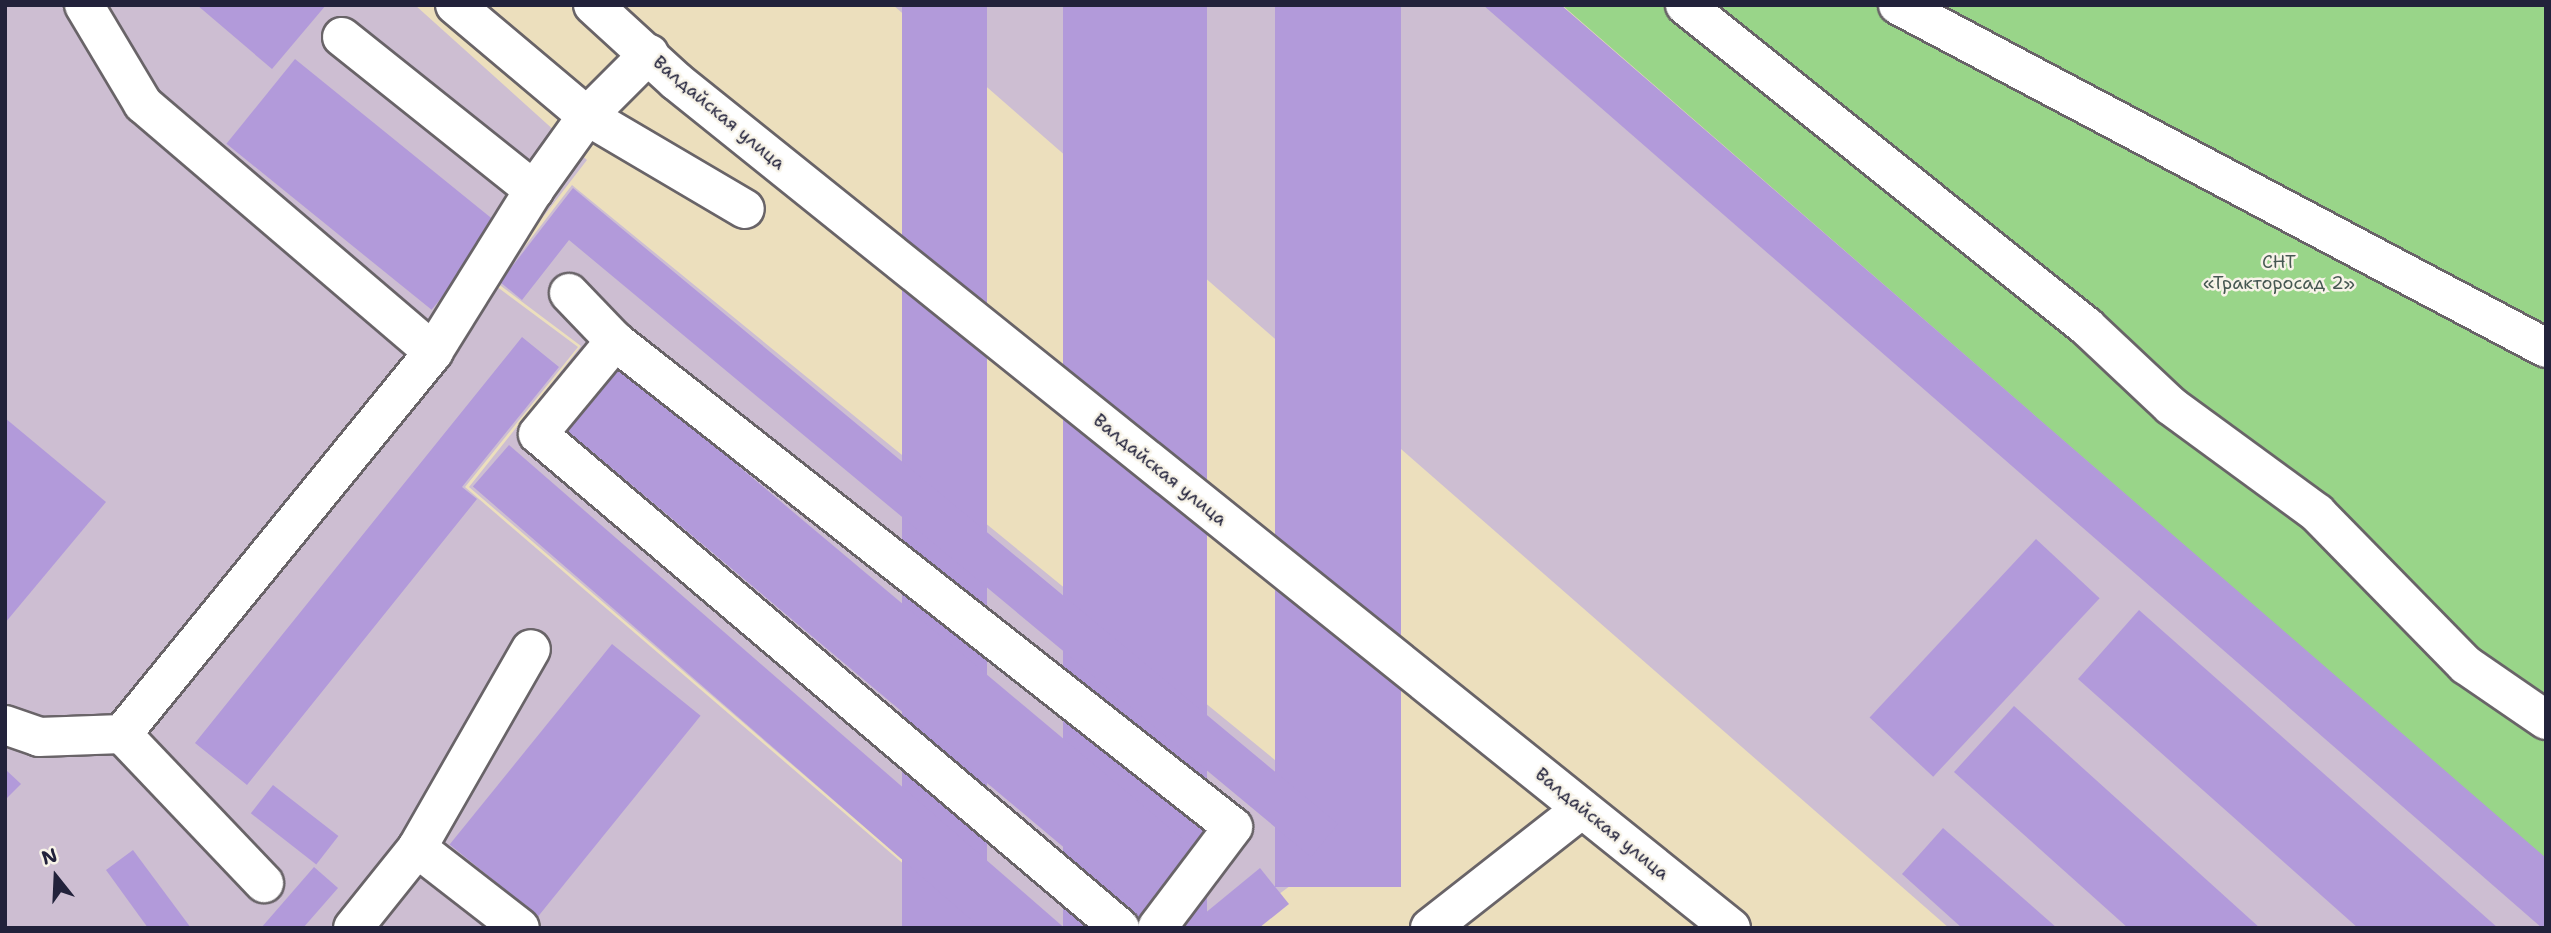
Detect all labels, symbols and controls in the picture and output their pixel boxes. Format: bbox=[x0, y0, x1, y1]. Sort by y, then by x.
street label: Валдайская улица bbox=[649, 51, 789, 175]
park label: СНТ «Тракторосад 2» bbox=[2203, 252, 2355, 294]
street label: Валдайская улица bbox=[1089, 409, 1231, 531]
street label: Валдайская улица bbox=[1531, 763, 1673, 885]
north arrow bbox=[21, 842, 91, 912]
text: N bbox=[38, 842, 60, 871]

